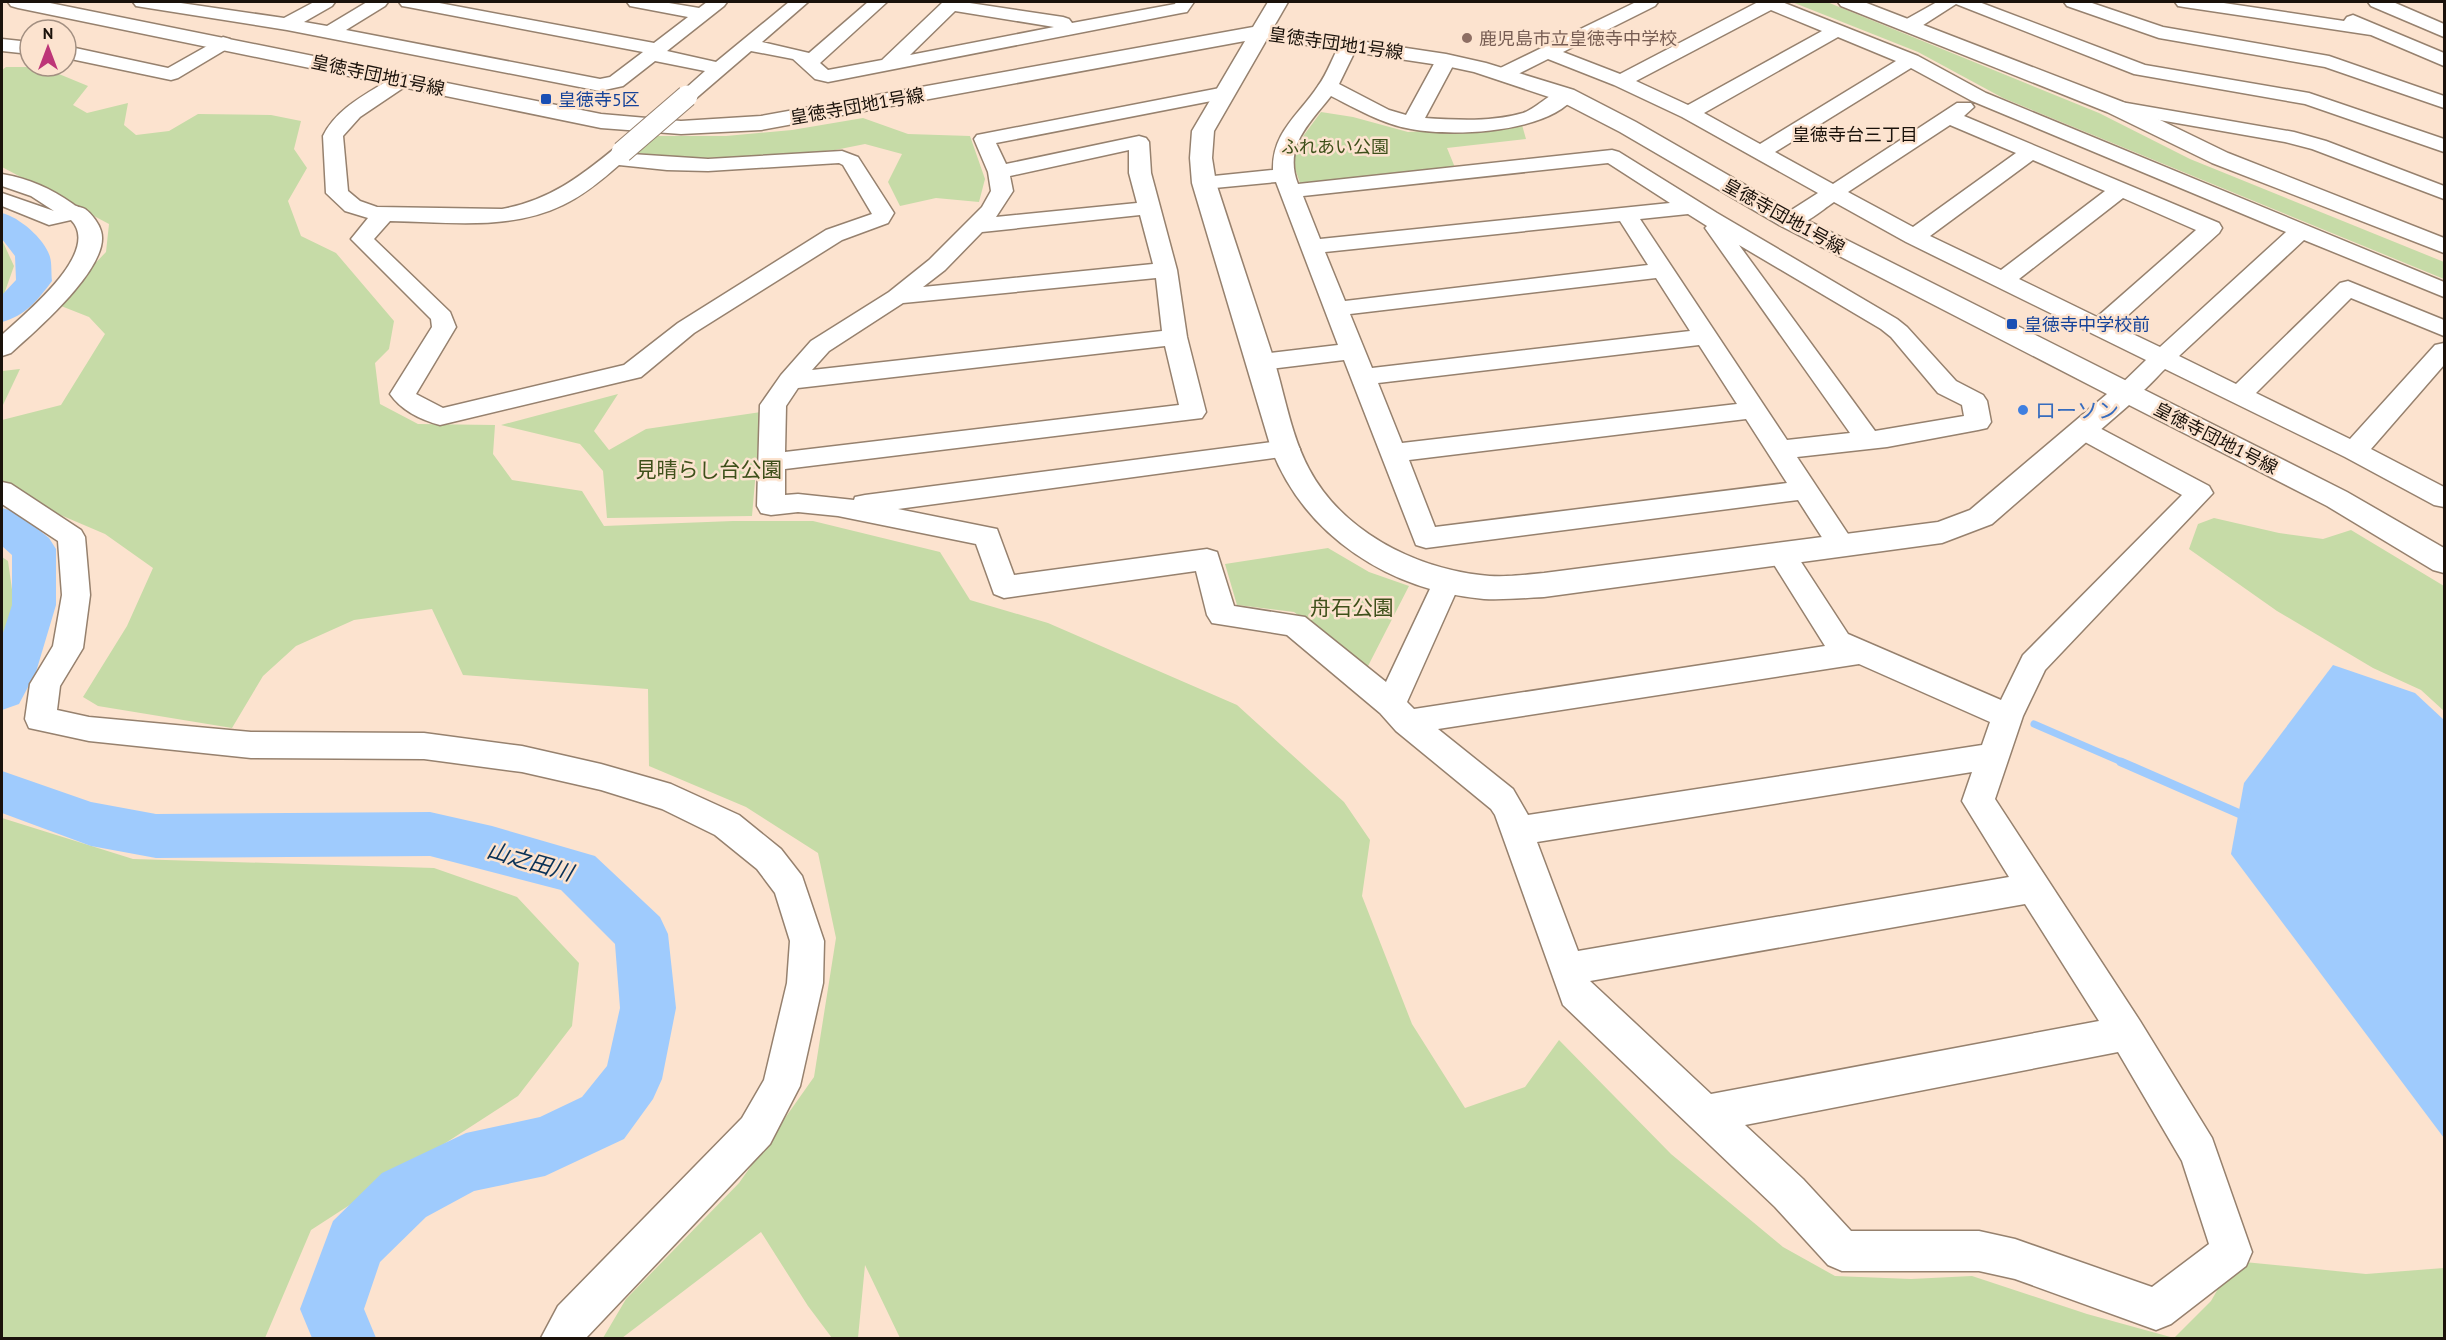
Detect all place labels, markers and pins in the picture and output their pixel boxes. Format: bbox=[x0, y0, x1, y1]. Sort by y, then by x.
place label: 鹿児島市立皇徳寺中学校 bbox=[1479, 27, 1677, 50]
marker: 鹿児島市立皇徳寺中学校 bbox=[1460, 31, 1474, 45]
place label: 皇徳寺5区 bbox=[558, 88, 640, 111]
marker: 皇徳寺5区 bbox=[539, 92, 553, 106]
place label: 皇徳寺中学校前 bbox=[2024, 313, 2150, 336]
marker: 皇徳寺中学校前 bbox=[2005, 317, 2019, 331]
place label: ローソン bbox=[2035, 397, 2119, 424]
marker: ローソン bbox=[2016, 403, 2030, 417]

